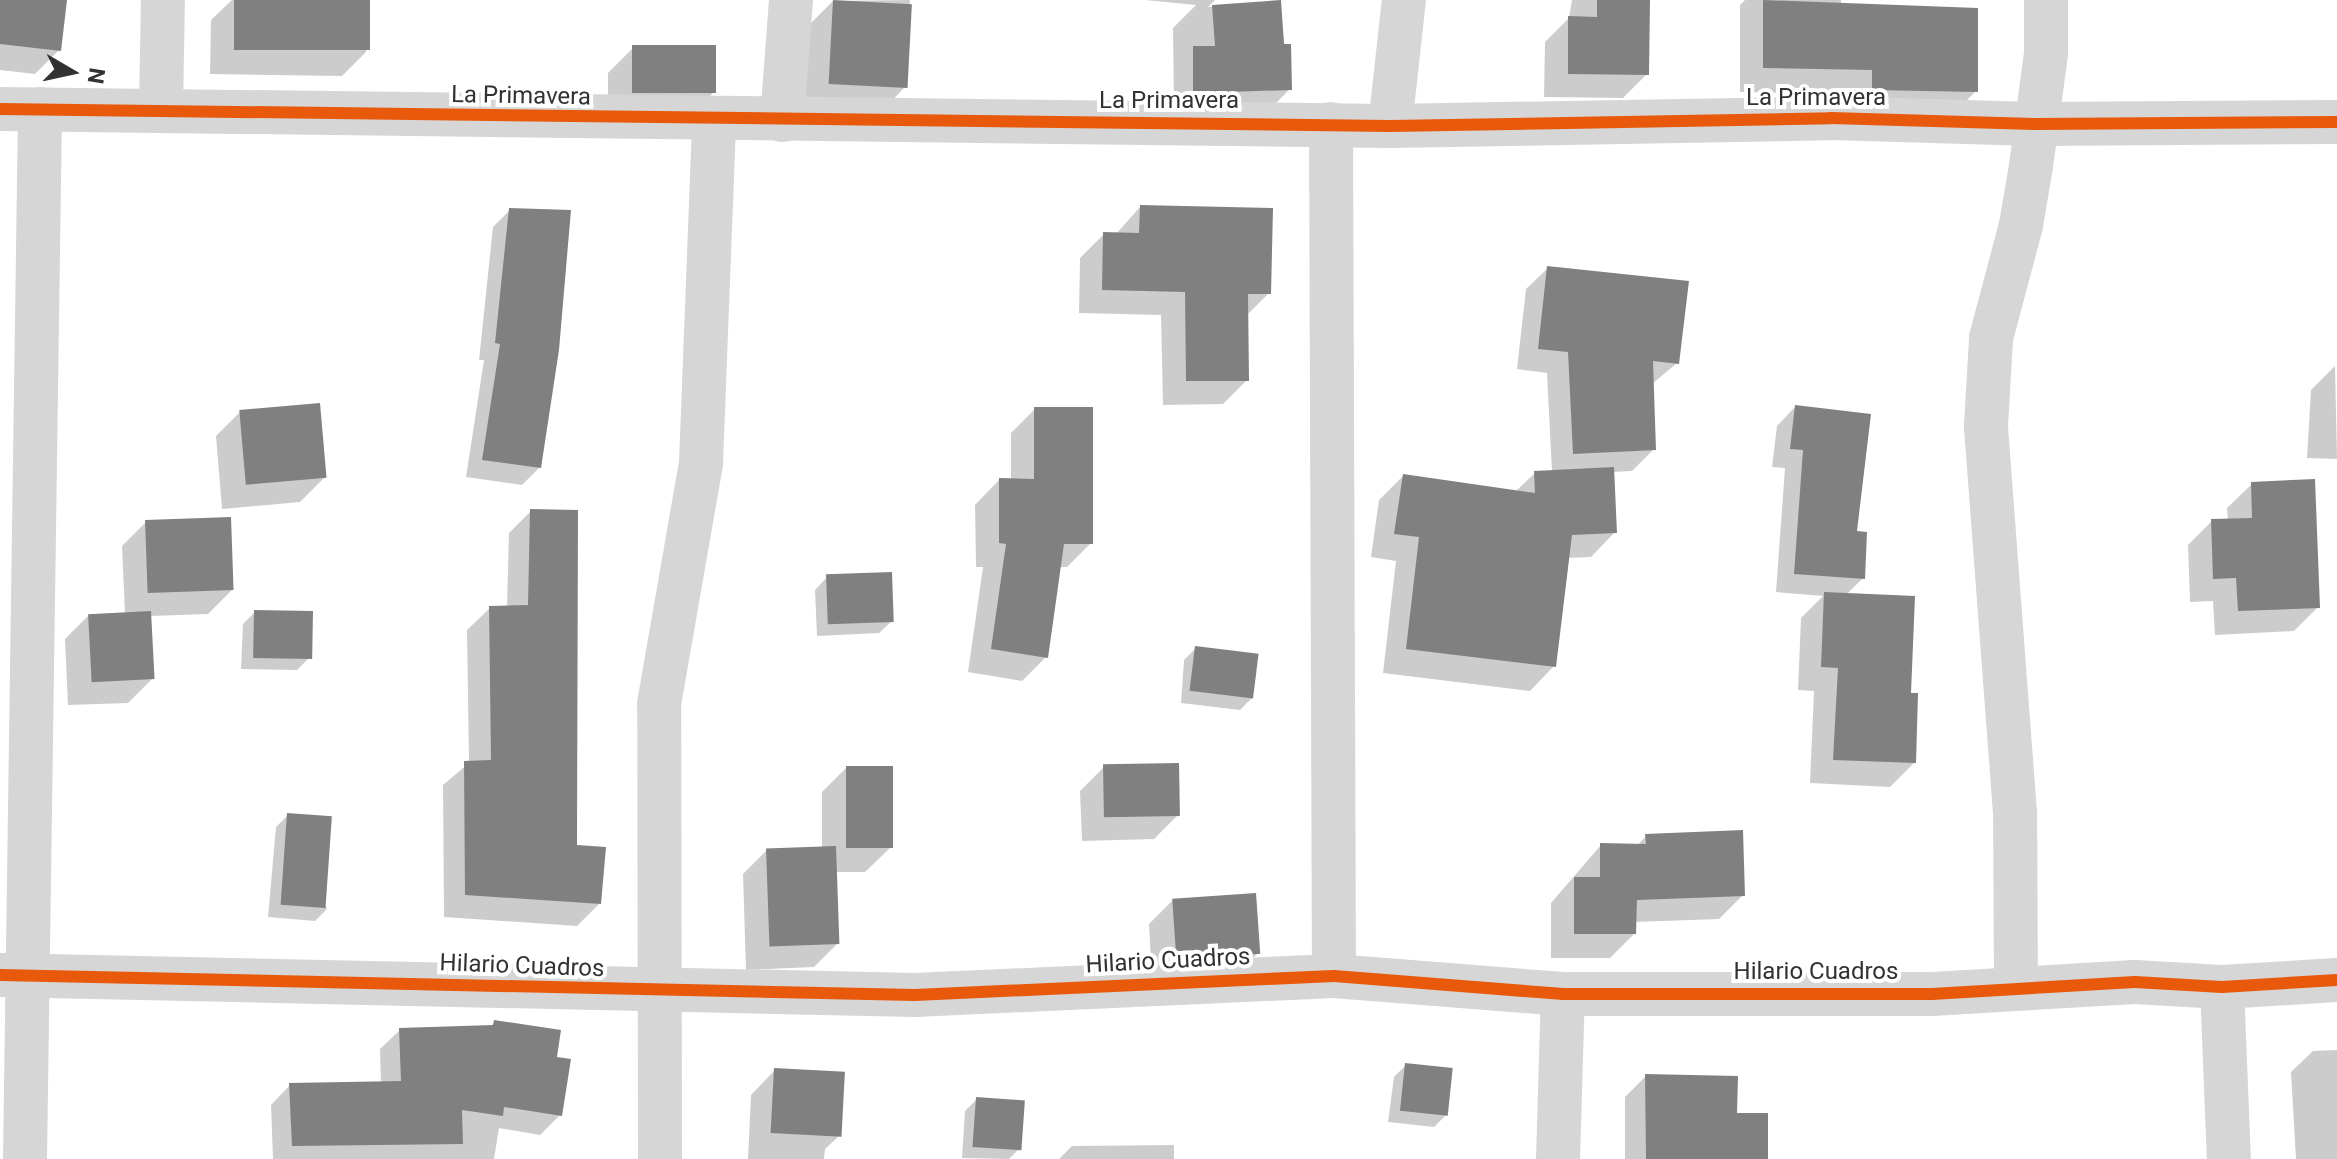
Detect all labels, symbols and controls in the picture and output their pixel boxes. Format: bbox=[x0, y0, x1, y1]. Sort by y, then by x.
north arrow bbox=[32, 32, 112, 112]
text: N bbox=[83, 66, 110, 85]
street label: La Primavera bbox=[451, 80, 591, 112]
street label: La Primavera bbox=[1746, 84, 1886, 112]
street label: La Primavera bbox=[1099, 87, 1239, 115]
street label: Hilario Cuadros bbox=[1085, 942, 1251, 980]
street label: Hilario Cuadros bbox=[439, 949, 605, 983]
street label: Hilario Cuadros bbox=[1734, 958, 1898, 986]

